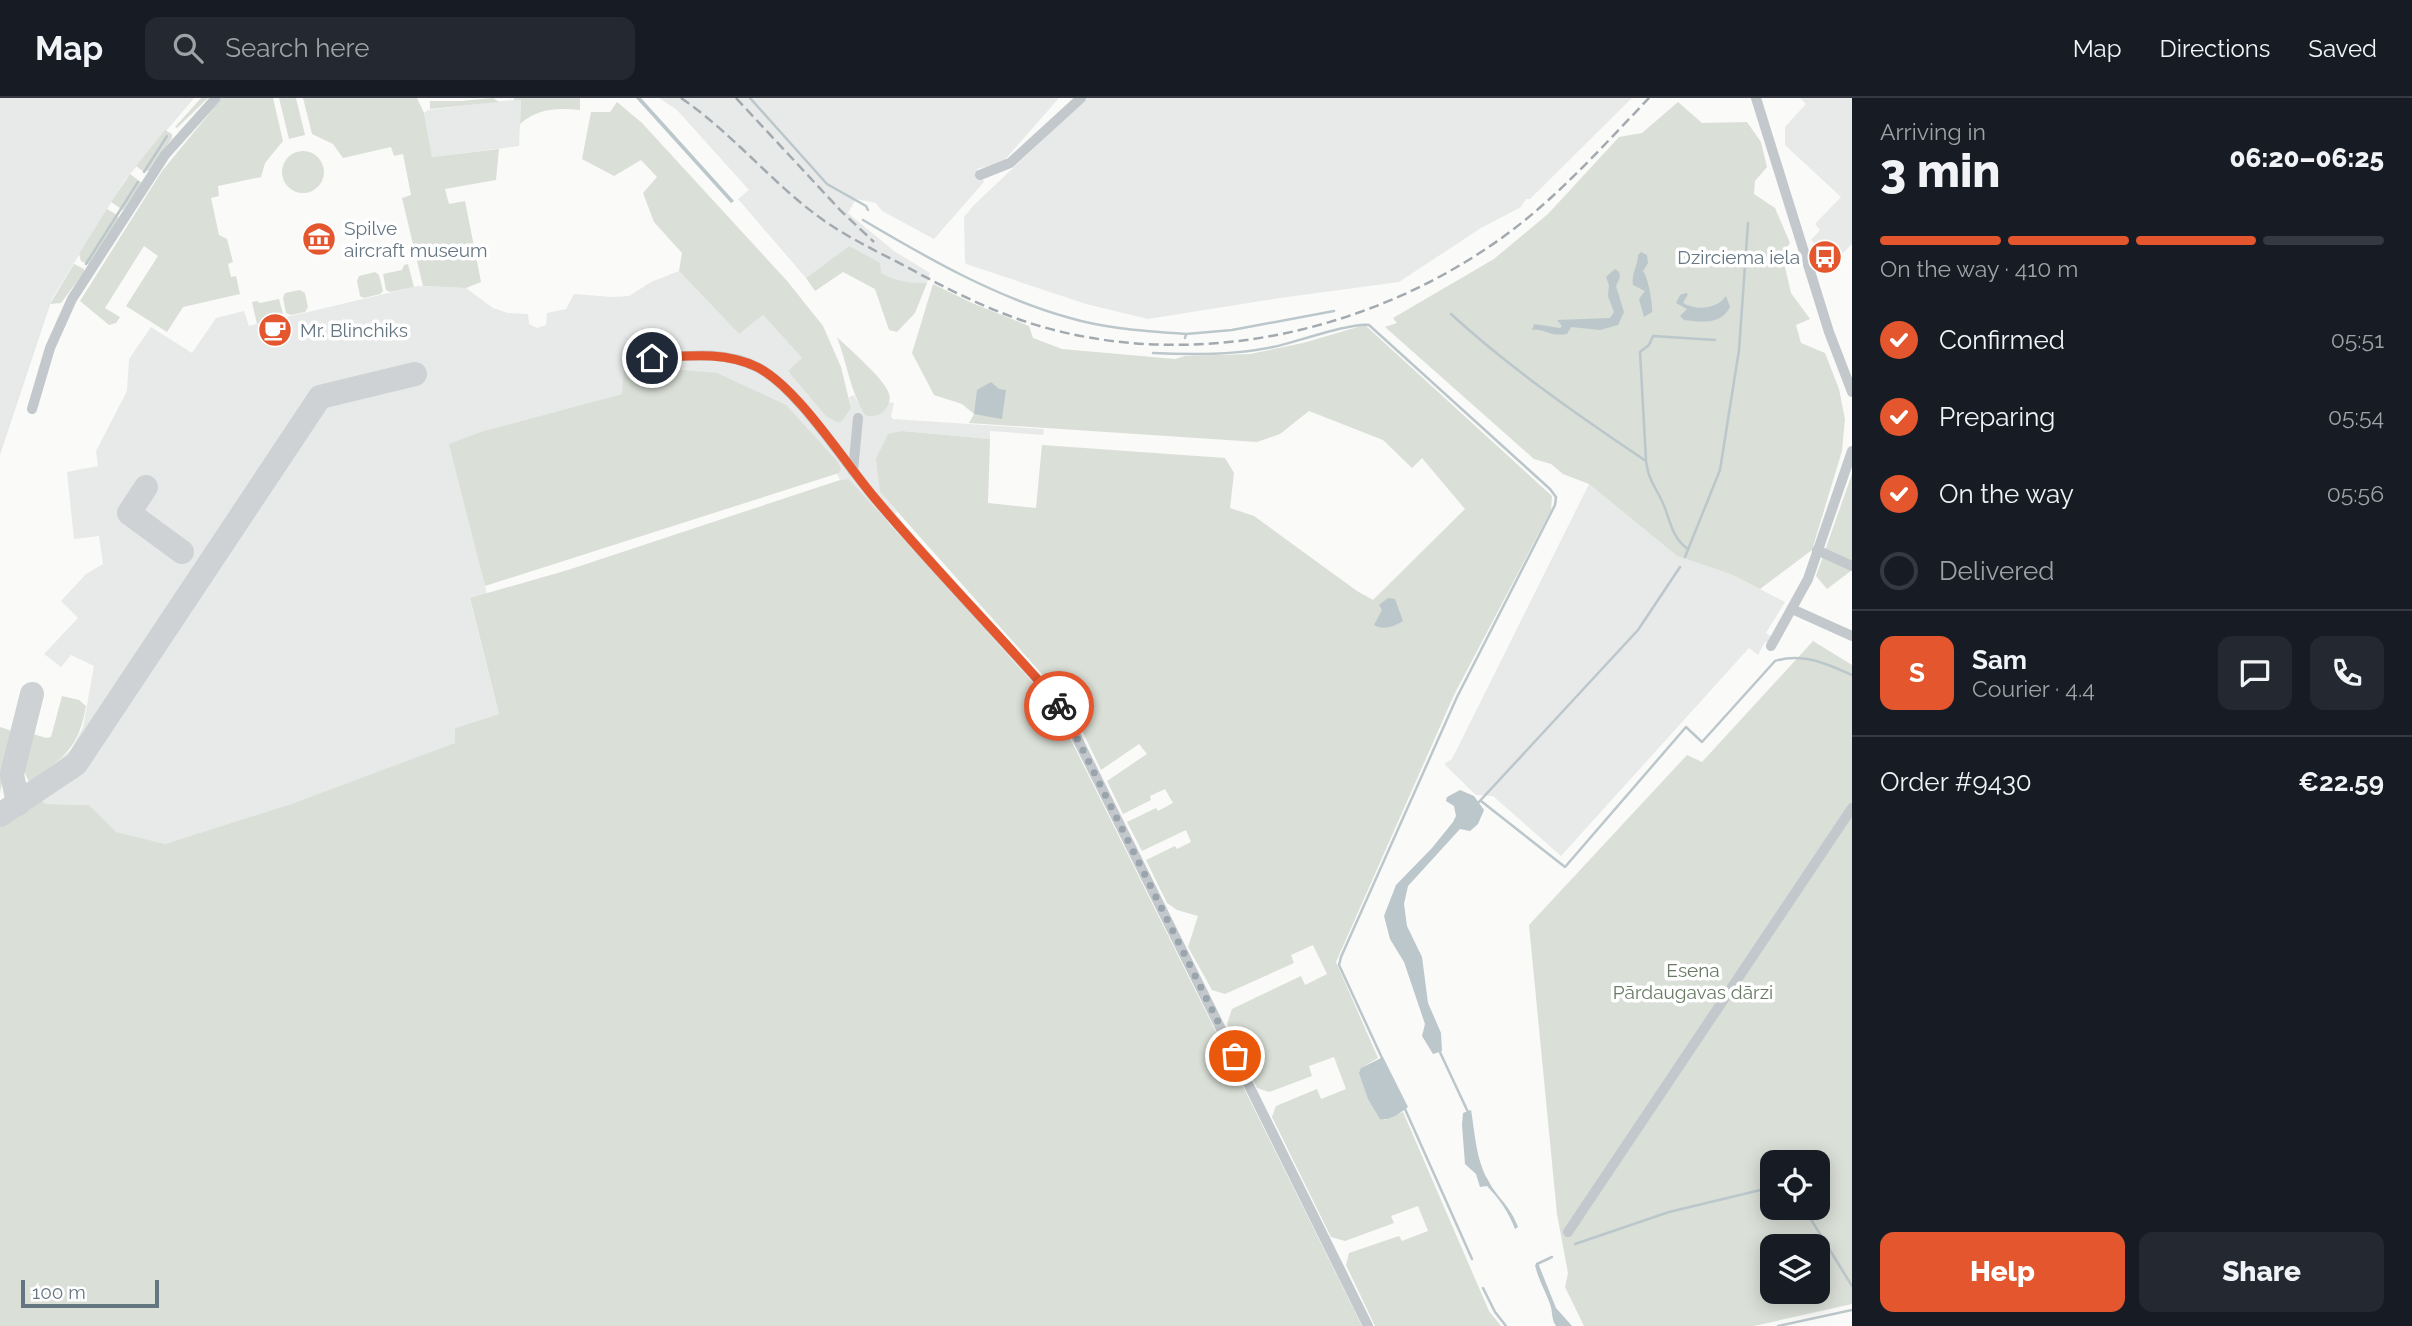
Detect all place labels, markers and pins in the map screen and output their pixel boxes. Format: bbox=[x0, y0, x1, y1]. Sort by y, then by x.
place label: Spilve aircraft museum bbox=[344, 217, 488, 261]
museum icon: Spilve aircraft museum bbox=[300, 220, 338, 258]
bus stop icon: Dzirciema iela bbox=[1806, 238, 1844, 276]
place label: Dzirciema iela bbox=[1677, 246, 1800, 268]
cafe icon: Mr. Blinchiks bbox=[256, 311, 294, 349]
place label: Mr. Blinchiks bbox=[300, 319, 408, 341]
pin bbox=[622, 328, 682, 388]
pin bbox=[1205, 1026, 1265, 1086]

